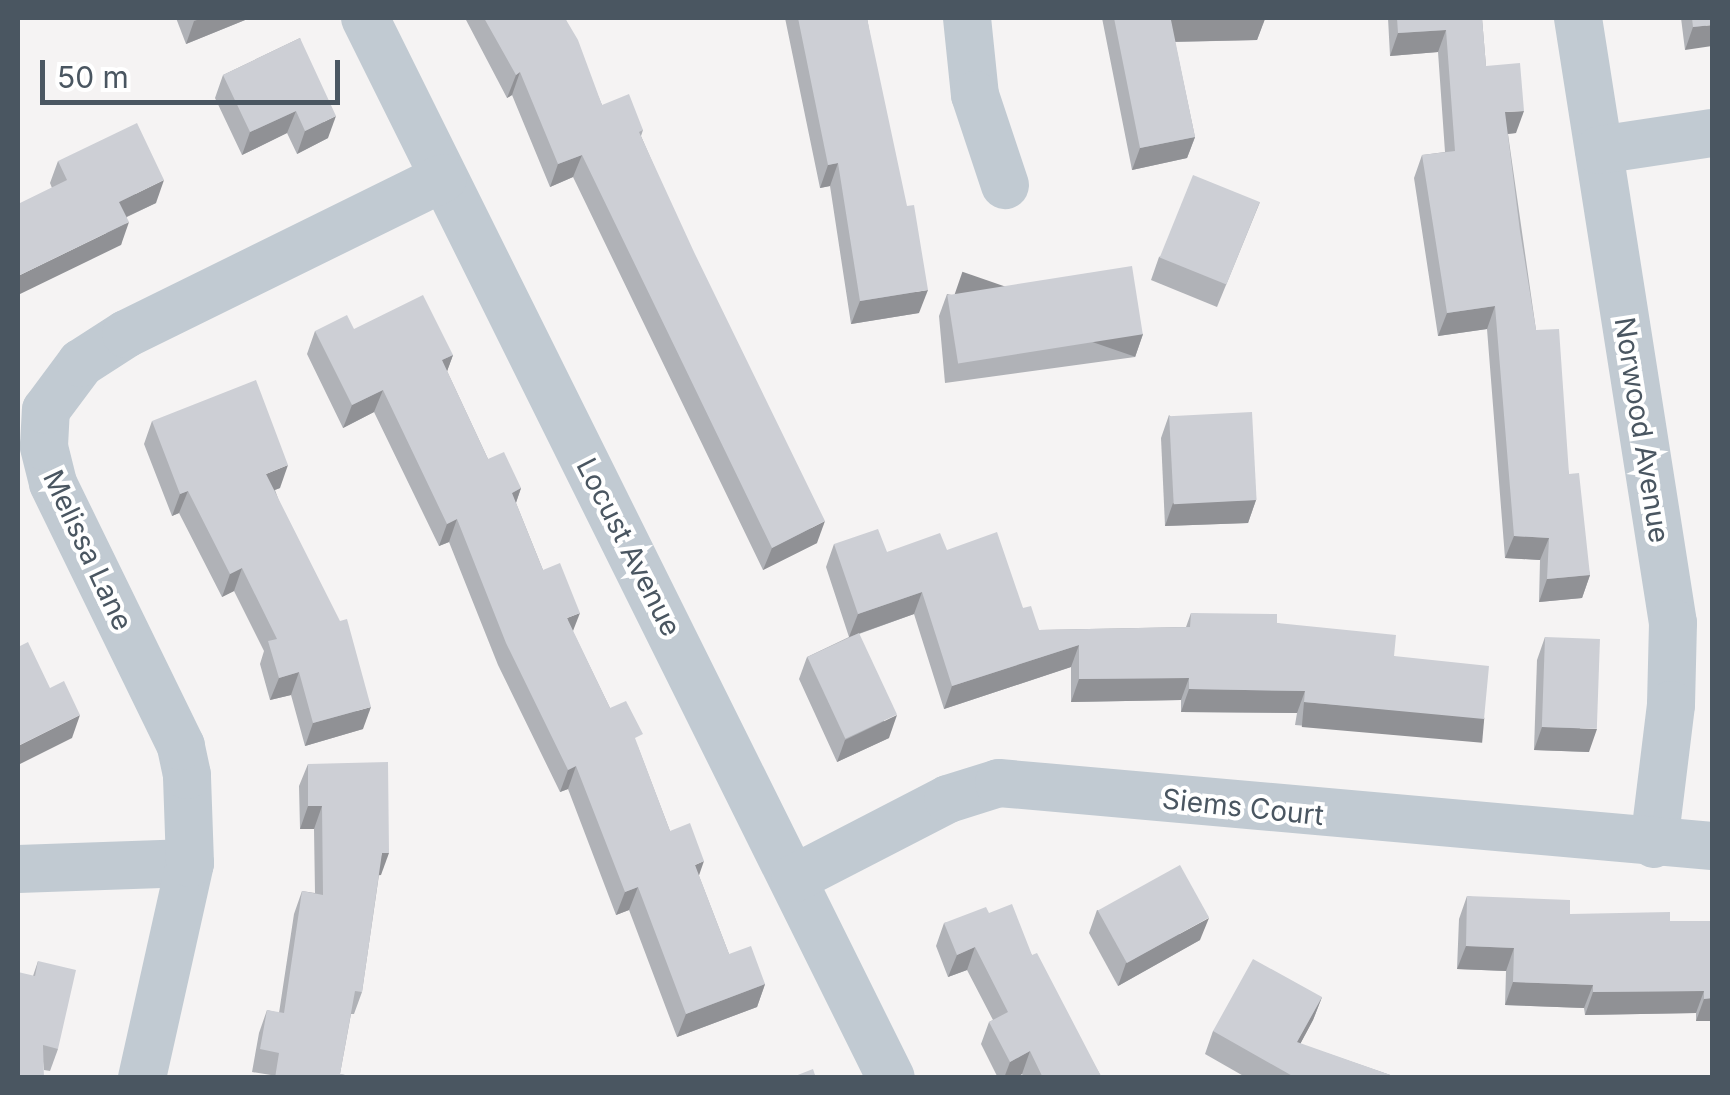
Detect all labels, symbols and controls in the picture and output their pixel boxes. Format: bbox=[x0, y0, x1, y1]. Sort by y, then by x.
scale bar bbox=[45, 40, 345, 102]
text: 50 m bbox=[57, 59, 129, 95]
street label: Norwood Avenue bbox=[1608, 315, 1676, 545]
street label: Locust Avenue bbox=[570, 452, 688, 642]
street label: Melissa Lane bbox=[36, 465, 140, 635]
street label: Siems Court bbox=[1161, 782, 1325, 832]

